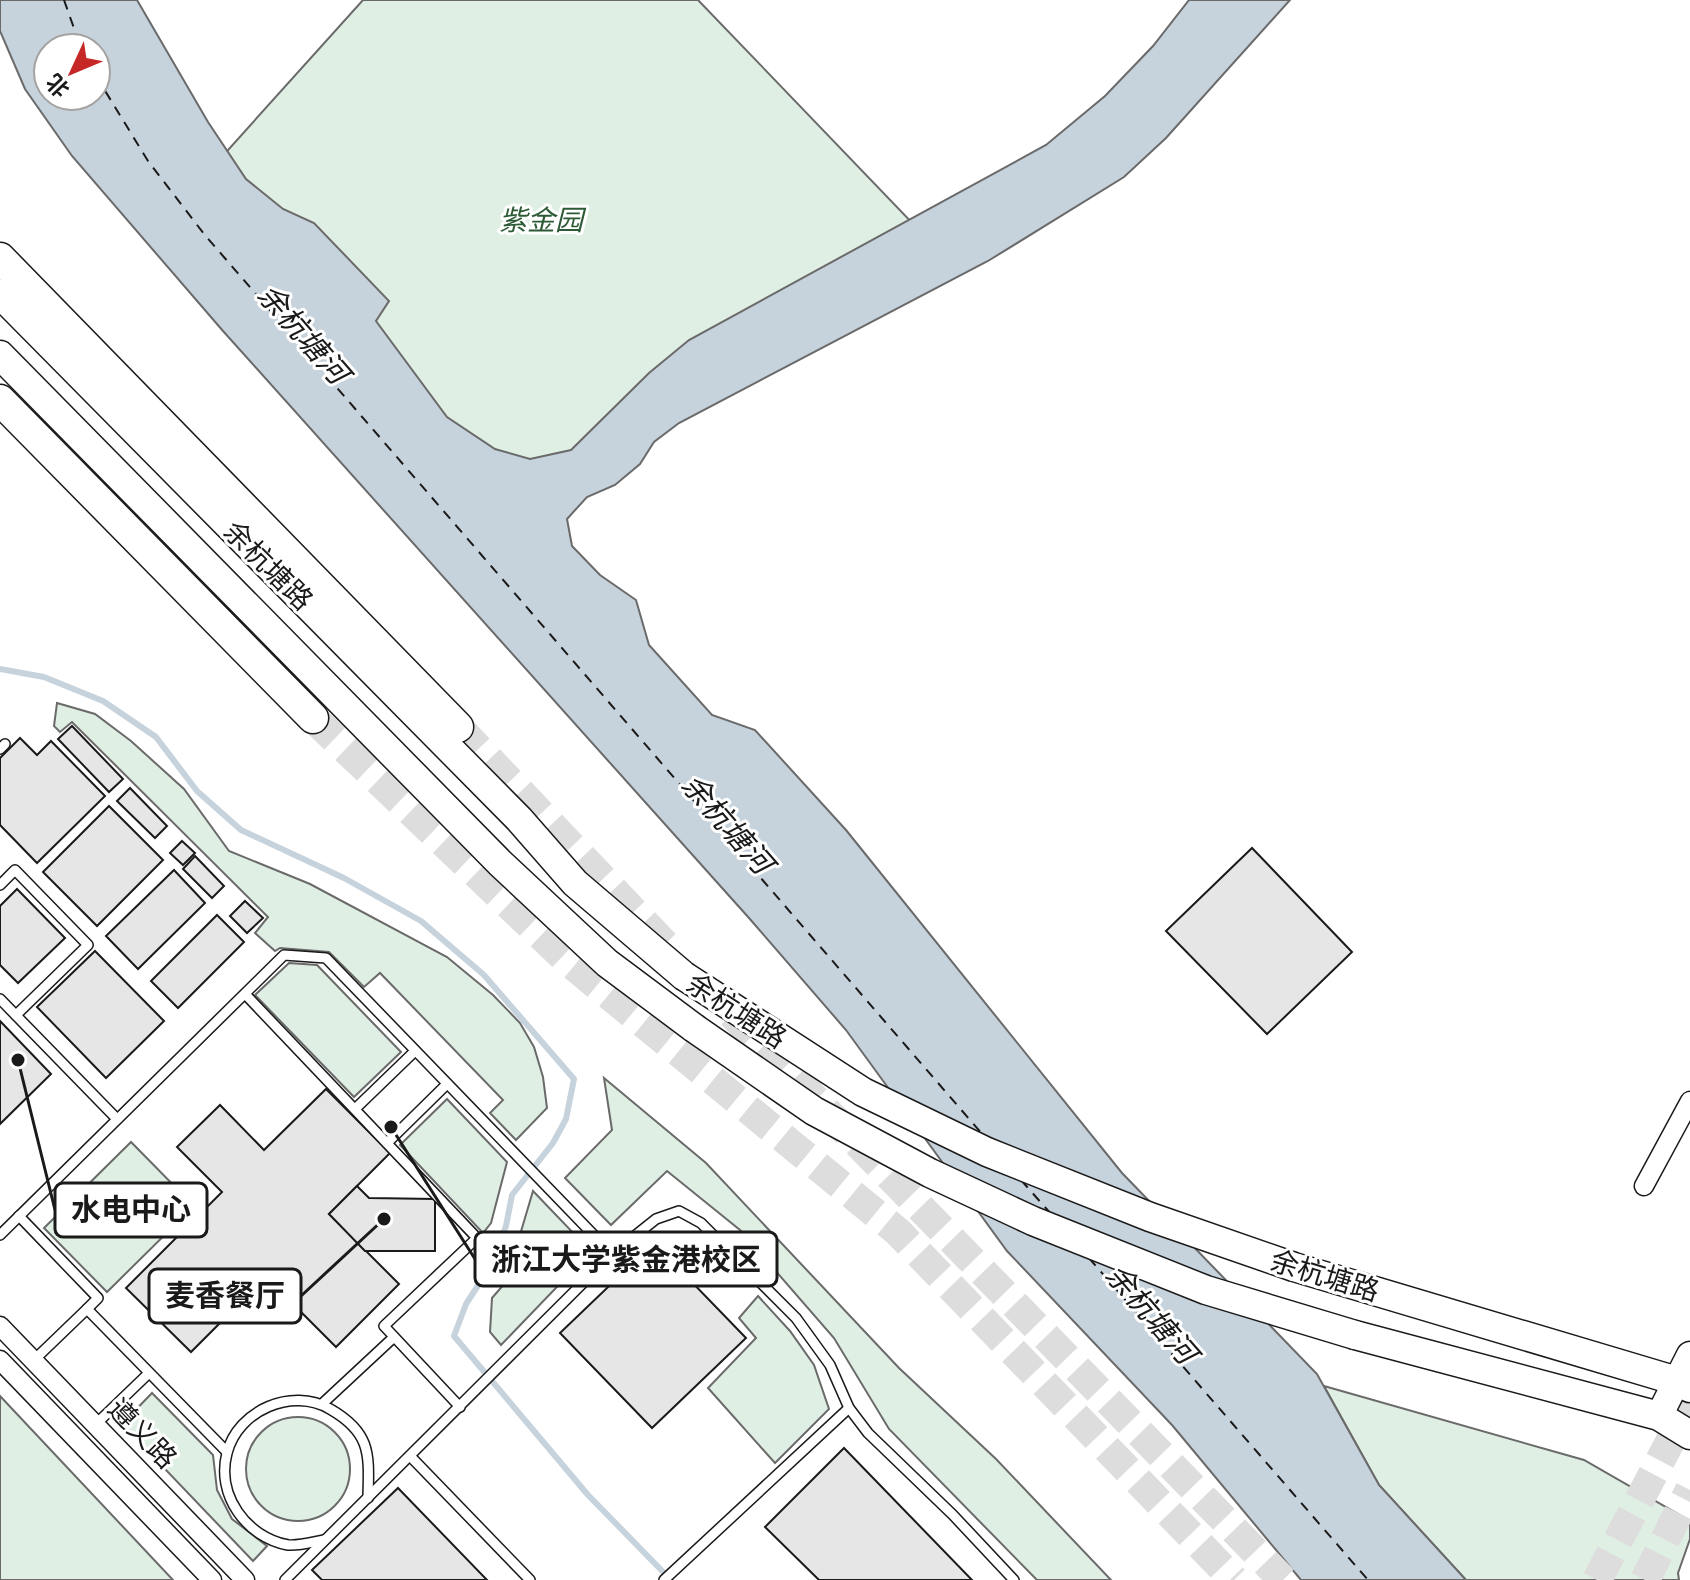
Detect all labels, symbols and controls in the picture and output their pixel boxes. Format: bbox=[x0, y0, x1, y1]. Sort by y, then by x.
north arrow bbox=[32, 32, 112, 112]
text: 北 bbox=[39, 68, 75, 104]
park label: 紫金园 bbox=[499, 201, 587, 238]
water label: 余杭塘河 bbox=[250, 275, 361, 395]
street label: 余杭塘路 bbox=[216, 512, 322, 618]
water label: 余杭塘河 bbox=[674, 765, 785, 885]
street label: 余杭塘路 bbox=[680, 964, 794, 1056]
callout: 水电中心 bbox=[55, 1183, 207, 1237]
text: 水电中心 bbox=[71, 1189, 191, 1228]
callout: 浙江大学紫金港校区 bbox=[475, 1232, 777, 1286]
text: 浙江大学紫金港校区 bbox=[491, 1239, 761, 1278]
street label: 余杭塘路 bbox=[1266, 1241, 1384, 1309]
water label: 余杭塘河 bbox=[1098, 1255, 1209, 1375]
callout: 麦香餐厅 bbox=[149, 1269, 301, 1323]
text: 麦香餐厅 bbox=[165, 1275, 285, 1314]
street label: 遵义路 bbox=[101, 1390, 185, 1476]

